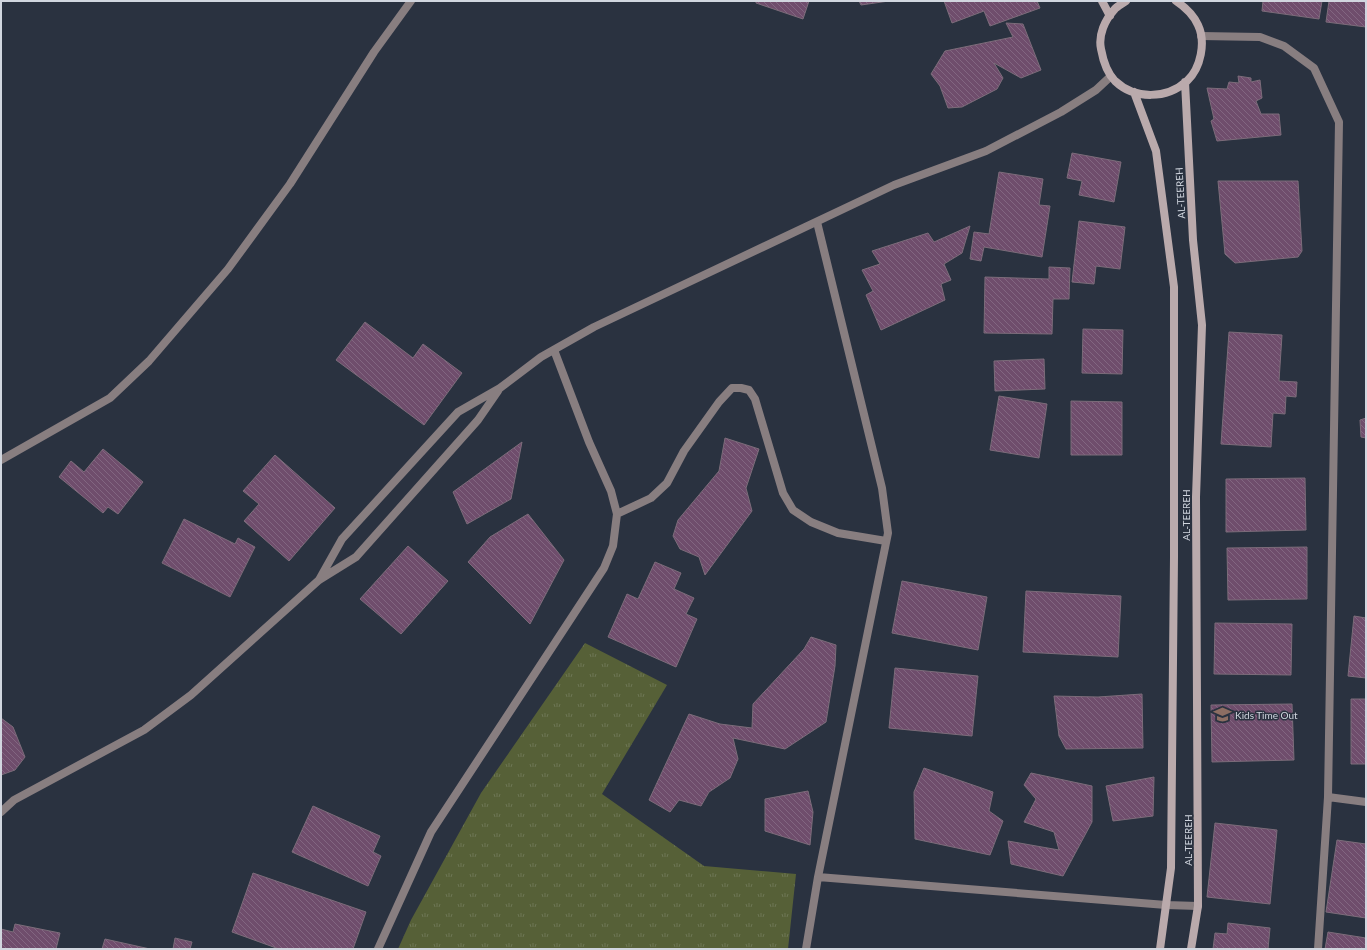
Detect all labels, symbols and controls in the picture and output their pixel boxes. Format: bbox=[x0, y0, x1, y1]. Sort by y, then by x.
street label: AL-TEEREH bbox=[1173, 167, 1187, 219]
street label: AL-TEEREH bbox=[1180, 489, 1192, 541]
school or university icon: Kids Time Out bbox=[1212, 705, 1232, 725]
place label: Kids Time Out bbox=[1235, 709, 1298, 721]
street label: AL-TEEREH bbox=[1182, 814, 1194, 866]

